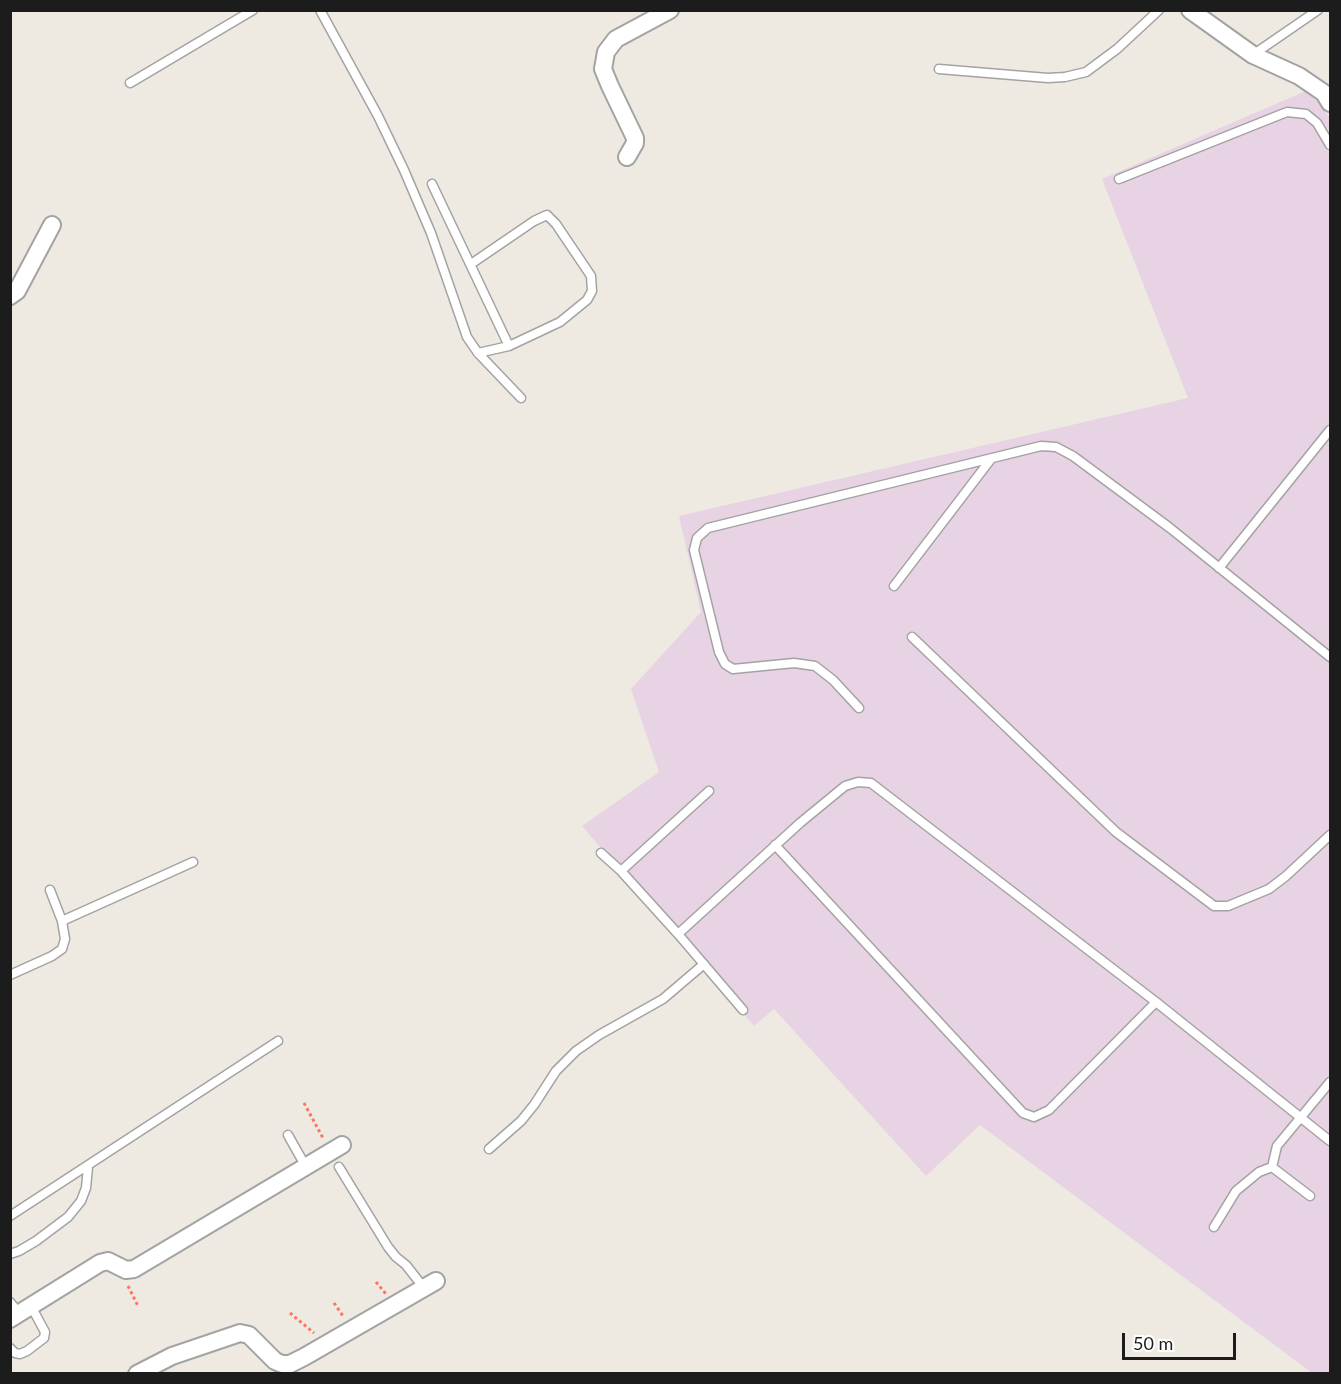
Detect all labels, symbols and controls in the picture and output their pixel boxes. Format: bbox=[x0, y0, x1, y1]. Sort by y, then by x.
scale bar bbox=[1125, 1321, 1239, 1359]
text: 50 m bbox=[1133, 1332, 1173, 1354]

